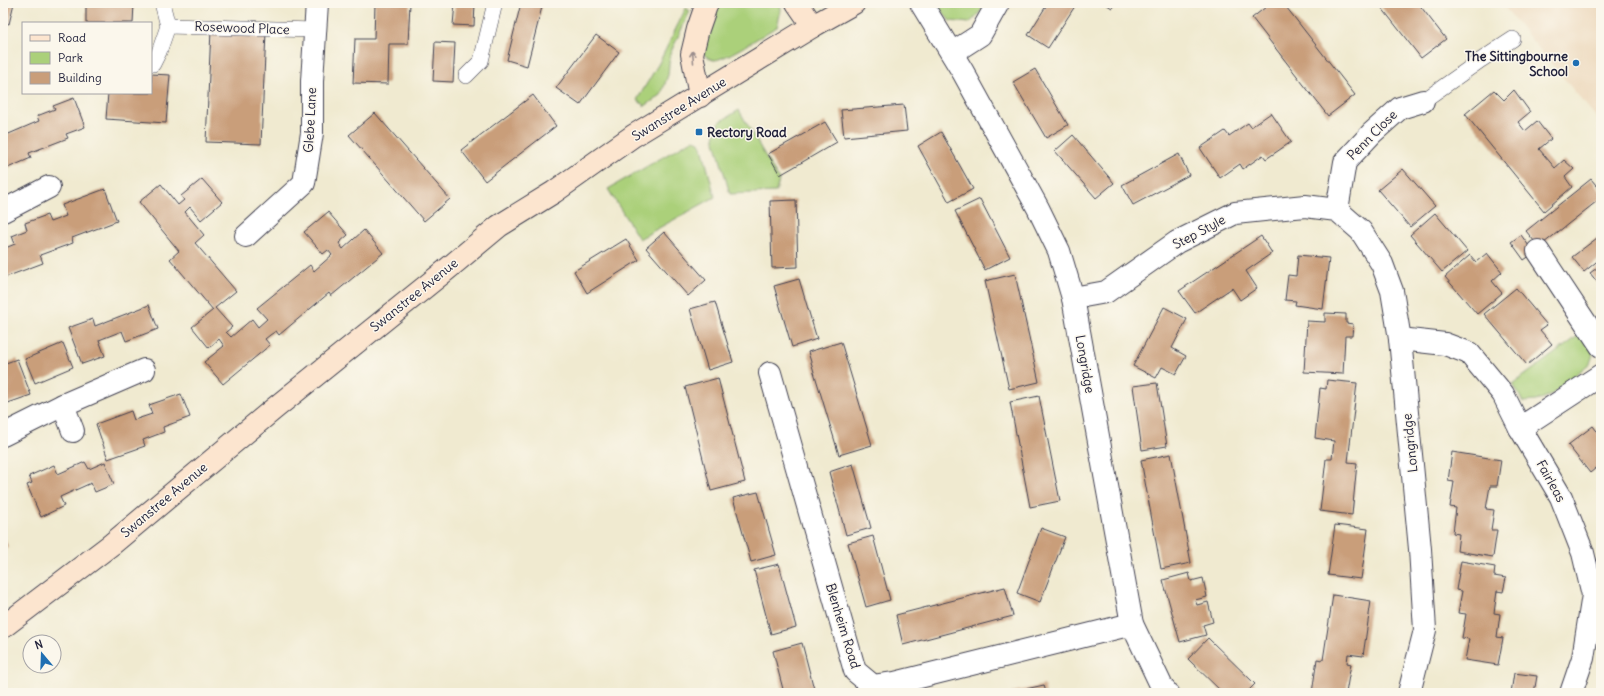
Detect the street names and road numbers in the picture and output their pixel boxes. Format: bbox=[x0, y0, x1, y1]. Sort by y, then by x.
street label: Rosewood Place bbox=[194, 18, 290, 38]
street label: Swanstree Avenue bbox=[629, 73, 729, 145]
street label: Glebe Lane bbox=[300, 87, 320, 153]
street label: Penn Close bbox=[1343, 106, 1401, 164]
street label: Step Style bbox=[1170, 211, 1228, 253]
street label: Swanstree Avenue bbox=[367, 254, 461, 336]
street label: Longridge bbox=[1071, 333, 1099, 395]
street label: Longridge bbox=[1398, 413, 1422, 473]
street label: Fairleas bbox=[1532, 457, 1570, 505]
street label: Swanstree Avenue bbox=[117, 459, 211, 541]
street label: Blenheim Road bbox=[822, 581, 864, 671]

